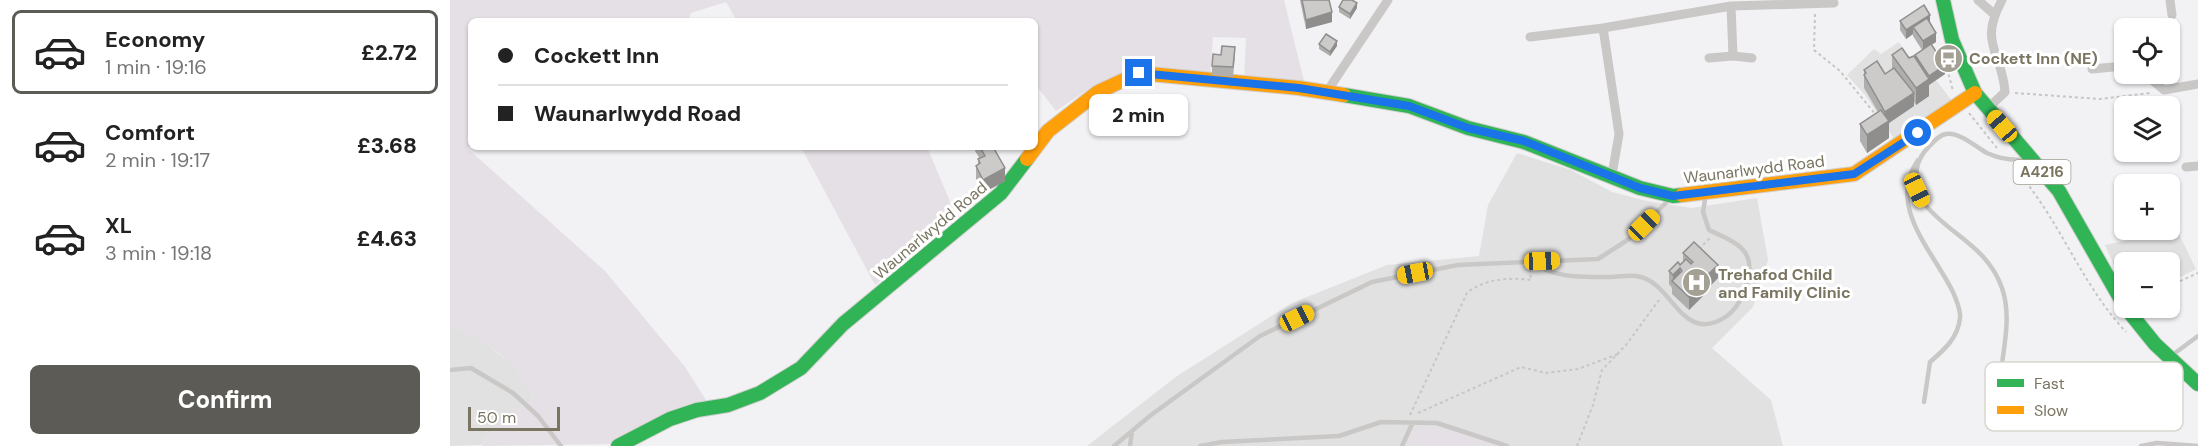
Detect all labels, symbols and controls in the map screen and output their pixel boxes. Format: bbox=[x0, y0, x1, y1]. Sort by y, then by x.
map controls bbox=[2114, 18, 2180, 318]
button: locate bbox=[2114, 18, 2180, 84]
icon: car bbox=[33, 25, 87, 79]
text: Economy bbox=[105, 25, 205, 54]
text: £2.72 bbox=[361, 38, 417, 67]
text: Cockett Inn bbox=[534, 41, 659, 70]
bus stop icon: Cockett Inn (NE) bbox=[1932, 42, 1964, 74]
place label: Cockett Inn (NE) bbox=[1969, 48, 2098, 69]
text: 1 min · 19:16 bbox=[105, 54, 207, 80]
route end bbox=[1125, 59, 1152, 86]
callout: 2 min bbox=[1090, 94, 1188, 136]
button: layers bbox=[2114, 96, 2180, 162]
text: Waunarlwydd Road bbox=[534, 99, 741, 128]
text: 2 min bbox=[1112, 102, 1165, 128]
car bbox=[1983, 107, 2021, 145]
icon: car bbox=[33, 118, 87, 172]
text: Comfort bbox=[105, 118, 195, 147]
route start bbox=[1904, 119, 1931, 146]
text: £3.68 bbox=[357, 131, 417, 160]
text: 2 min · 19:17 bbox=[105, 147, 210, 173]
street label: Waunarlwydd Road bbox=[1682, 150, 1826, 189]
road number: A4216 bbox=[2014, 160, 2070, 184]
car bbox=[1901, 170, 1933, 210]
button: + bbox=[2114, 174, 2180, 240]
street label: Waunarlwydd Road bbox=[869, 177, 991, 284]
car bbox=[1625, 206, 1663, 244]
icon: car bbox=[33, 211, 87, 265]
text: XL bbox=[105, 211, 132, 240]
text: £4.63 bbox=[356, 224, 417, 253]
text: 3 min · 19:18 bbox=[105, 240, 212, 266]
car bbox=[1524, 251, 1560, 271]
button: − bbox=[2114, 252, 2180, 318]
car bbox=[1396, 261, 1434, 285]
place label: Trehafod Child and Family Clinic bbox=[1718, 264, 1851, 303]
hospital icon: Trehafod Child and Family Clinic bbox=[1681, 267, 1713, 299]
car bbox=[1277, 302, 1317, 334]
legend bbox=[1985, 362, 2183, 431]
button: Confirm bbox=[30, 365, 420, 434]
text: Fast bbox=[2034, 373, 2065, 394]
text: Slow bbox=[2034, 400, 2068, 421]
scale bar bbox=[468, 404, 560, 432]
text: 50 m bbox=[477, 407, 516, 428]

